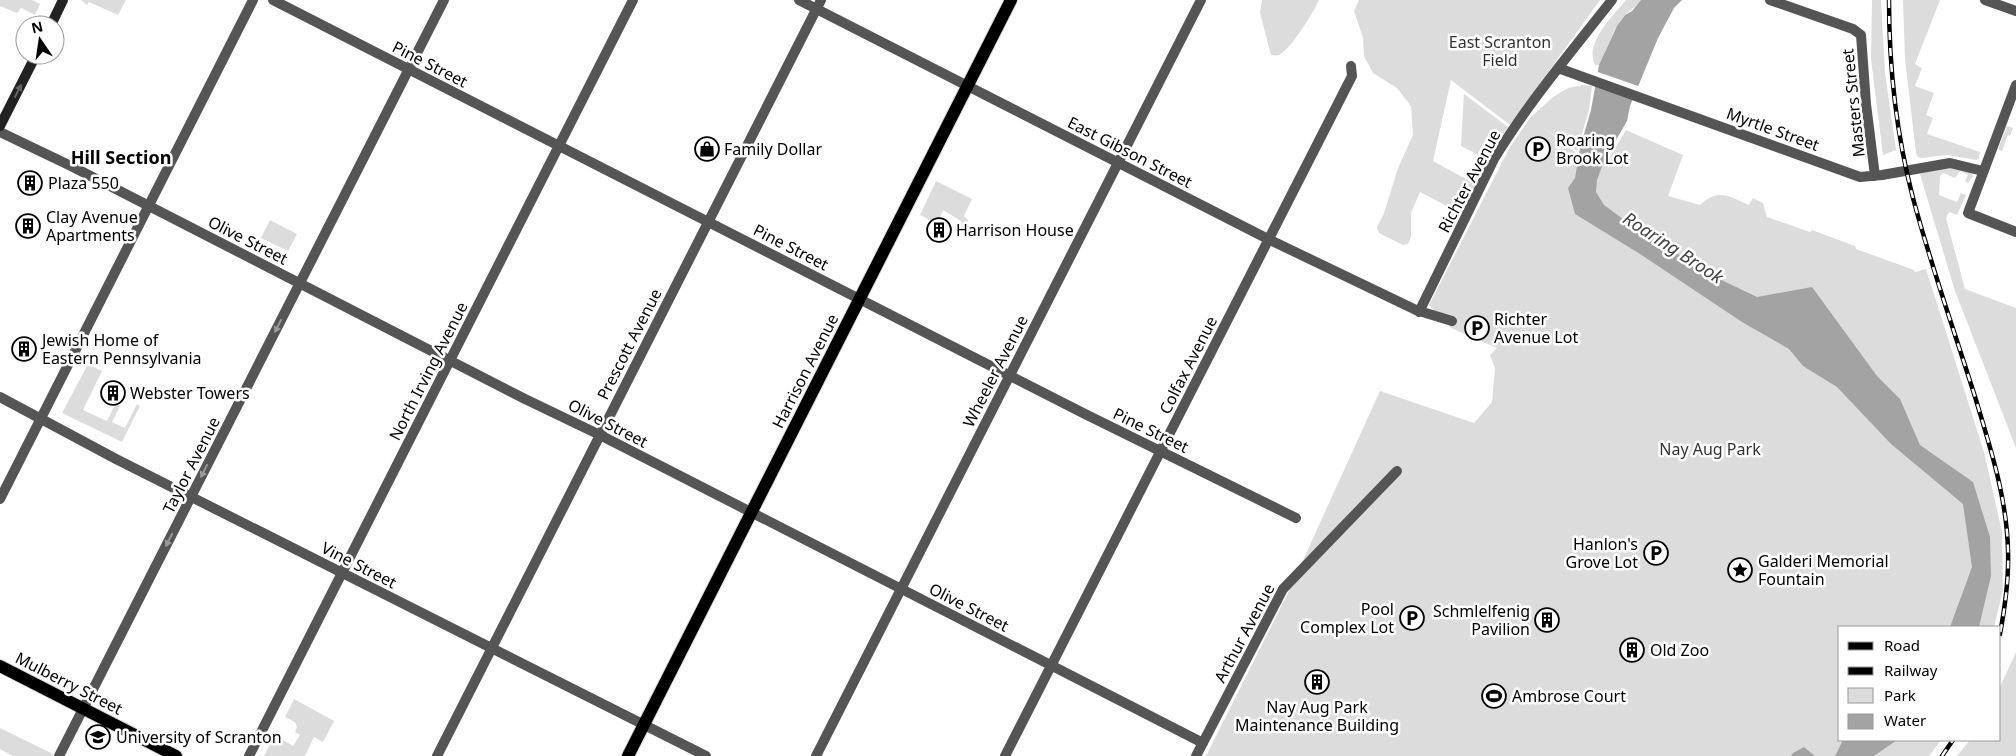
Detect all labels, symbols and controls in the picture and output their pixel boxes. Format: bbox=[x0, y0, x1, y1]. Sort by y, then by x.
north arrow bbox=[15, 15, 65, 65]
text: N bbox=[29, 16, 45, 37]
park label: East Scranton Field bbox=[1449, 31, 1551, 71]
street label: Pine Street bbox=[389, 36, 472, 92]
street label: Masters Street bbox=[1836, 47, 1870, 158]
one-way arrow bbox=[14, 83, 22, 98]
street label: Myrtle Street bbox=[1724, 102, 1823, 156]
street label: East Gibson Street bbox=[1064, 111, 1196, 193]
street label: Richter Avenue bbox=[1433, 126, 1505, 236]
place label: Roaring Brook Lot bbox=[1556, 129, 1629, 169]
shop icon: Family Dollar bbox=[694, 136, 720, 162]
parking icon: Roaring Brook Lot bbox=[1525, 136, 1551, 162]
place label: Family Dollar bbox=[724, 138, 822, 160]
district label: Hill Section bbox=[71, 145, 171, 169]
building icon: Plaza 550 bbox=[17, 170, 43, 196]
place label: Plaza 550 bbox=[48, 172, 119, 194]
place label: Clay Avenue Apartments bbox=[46, 206, 138, 246]
water label: Roaring Brook bbox=[1619, 206, 1729, 289]
street label: Olive Street bbox=[204, 211, 292, 270]
building icon: Clay Avenue Apartments bbox=[15, 213, 41, 239]
building icon: Harrison House bbox=[926, 217, 952, 243]
street label: Pine Street bbox=[750, 219, 833, 275]
place label: Harrison House bbox=[956, 219, 1074, 241]
street label: Prescott Avenue bbox=[592, 285, 666, 403]
street label: North Irving Avenue bbox=[384, 298, 472, 444]
place label: Richter Avenue Lot bbox=[1494, 308, 1578, 348]
street label: Harrison Avenue bbox=[767, 310, 843, 432]
street label: Wheeler Avenue bbox=[957, 311, 1033, 431]
street label: Colfax Avenue bbox=[1154, 312, 1222, 418]
parking icon: Richter Avenue Lot bbox=[1464, 315, 1490, 341]
one-way arrow bbox=[274, 319, 282, 334]
place label: Jewish Home of Eastern Pennsylvania bbox=[40, 329, 202, 369]
building icon: Jewish Home of Eastern Pennsylvania bbox=[11, 336, 37, 362]
building icon: Webster Towers bbox=[100, 380, 126, 406]
place label: Webster Towers bbox=[130, 382, 250, 404]
street label: Olive Street bbox=[564, 394, 652, 453]
street label: Pine Street bbox=[1110, 402, 1193, 458]
street label: Taylor Avenue bbox=[157, 413, 225, 517]
park label: Nay Aug Park bbox=[1659, 438, 1761, 460]
one-way arrow bbox=[200, 464, 208, 478]
one-way arrow bbox=[165, 532, 173, 547]
place label: Hanlon's Grove Lot bbox=[1566, 533, 1638, 573]
street label: Vine Street bbox=[318, 537, 400, 593]
parking icon: Hanlon's Grove Lot bbox=[1643, 540, 1669, 566]
place label: Galderi Memorial Fountain bbox=[1758, 550, 1889, 590]
place icon: Galderi Memorial Fountain bbox=[1727, 557, 1753, 583]
street label: Olive Street bbox=[925, 578, 1013, 637]
street label: Arthur Avenue bbox=[1209, 580, 1279, 686]
place label: Pool Complex Lot bbox=[1300, 598, 1394, 638]
place label: Schmlelfenig Pavilion bbox=[1433, 600, 1530, 640]
parking icon: Pool Complex Lot bbox=[1399, 605, 1425, 631]
building icon: Schmlelfenig Pavilion bbox=[1534, 607, 1560, 633]
legend bbox=[1838, 626, 2001, 741]
text: Road bbox=[1884, 635, 1920, 655]
building icon: Old Zoo bbox=[1619, 637, 1645, 663]
place label: Old Zoo bbox=[1650, 639, 1709, 661]
street label: Mulberry Street bbox=[12, 647, 127, 720]
text: Railway bbox=[1884, 660, 1938, 680]
building icon: Nay Aug Park Maintenance Building bbox=[1304, 669, 1330, 695]
sports icon: Ambrose Court bbox=[1481, 683, 1507, 709]
place label: Ambrose Court bbox=[1512, 685, 1626, 707]
text: Park bbox=[1884, 685, 1916, 705]
place label: Nay Aug Park Maintenance Building bbox=[1235, 696, 1399, 736]
text: Water bbox=[1884, 710, 1926, 730]
school or university icon: University of Scranton bbox=[85, 724, 111, 750]
place label: University of Scranton bbox=[116, 726, 282, 748]

